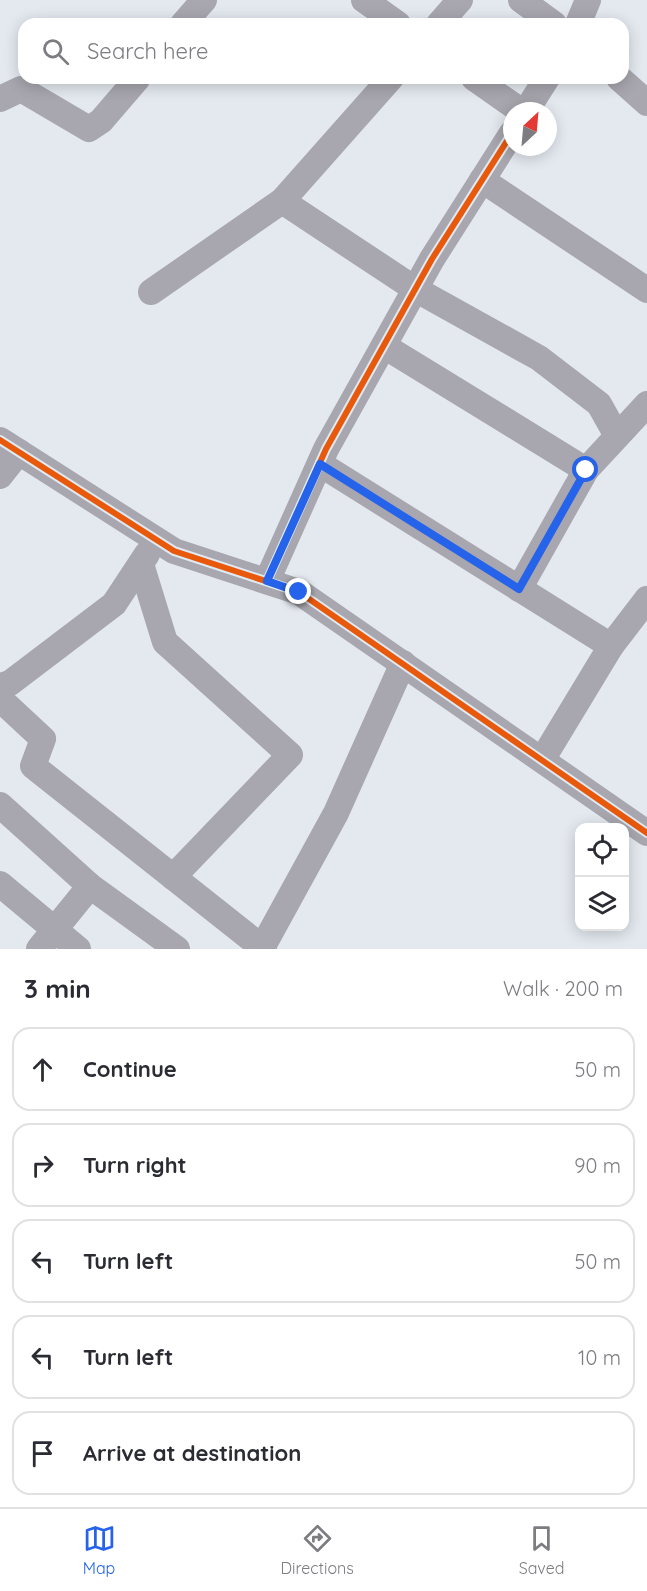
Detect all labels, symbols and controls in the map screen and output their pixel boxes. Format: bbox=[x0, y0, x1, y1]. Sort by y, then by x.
search box bbox=[18, 18, 629, 84]
icon: search bbox=[39, 35, 72, 68]
text: Search here bbox=[87, 37, 208, 65]
north arrow bbox=[503, 102, 557, 156]
route start bbox=[572, 456, 598, 482]
route end bbox=[285, 578, 311, 604]
map controls bbox=[575, 823, 629, 931]
button: locate bbox=[575, 823, 629, 877]
button: layers bbox=[575, 877, 629, 931]
text: 3 min bbox=[24, 972, 91, 1005]
text: Walk · 200 m bbox=[503, 976, 623, 1001]
icon: ahead bbox=[26, 1053, 59, 1086]
text: Continue bbox=[83, 1055, 177, 1083]
text: 50 m bbox=[575, 1057, 621, 1082]
icon: right bbox=[26, 1149, 59, 1182]
text: Turn right bbox=[83, 1151, 187, 1179]
text: 90 m bbox=[574, 1153, 621, 1178]
icon: left bbox=[26, 1245, 59, 1278]
text: Turn left bbox=[83, 1247, 173, 1275]
text: 50 m bbox=[575, 1249, 621, 1274]
icon: left bbox=[26, 1341, 59, 1374]
text: Turn left bbox=[83, 1343, 173, 1371]
text: 10 m bbox=[578, 1345, 621, 1370]
icon: arrive bbox=[26, 1437, 59, 1470]
text: Arrive at destination bbox=[83, 1439, 301, 1467]
tab: Map bbox=[83, 1522, 116, 1578]
tab: Directions bbox=[281, 1522, 354, 1578]
tab: Saved bbox=[519, 1522, 564, 1578]

